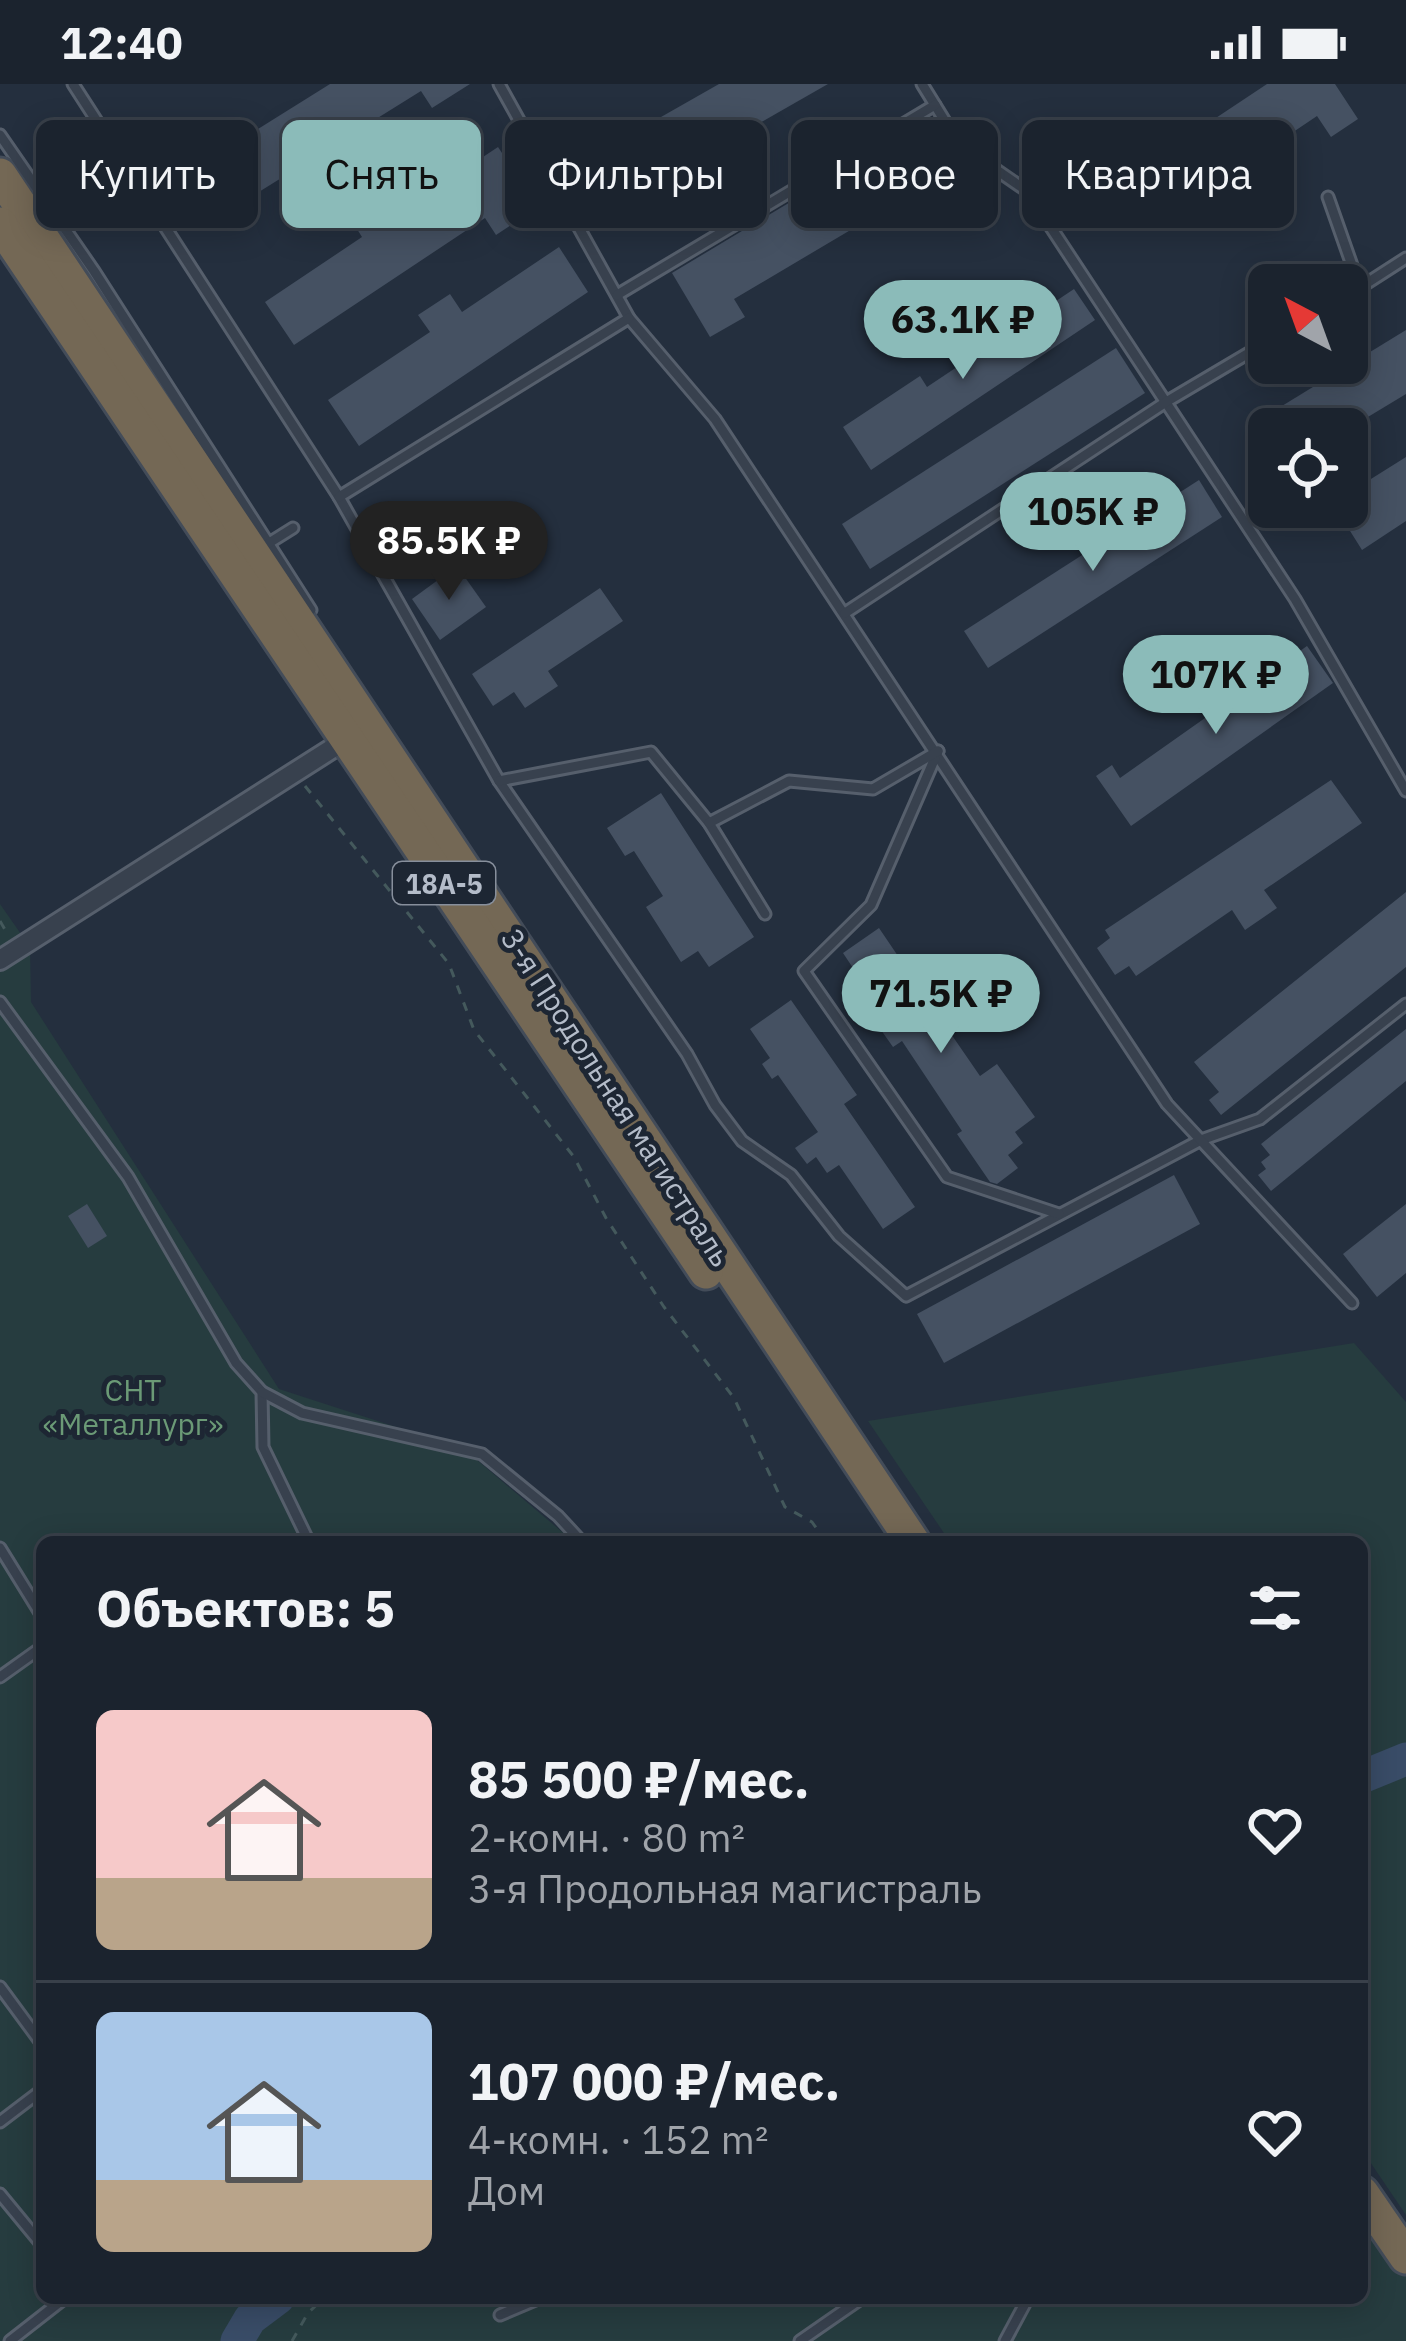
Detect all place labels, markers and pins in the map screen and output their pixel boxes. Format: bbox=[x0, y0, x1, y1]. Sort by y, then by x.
pin: 63.1K ₽ bbox=[852, 280, 1074, 382]
pin: 105K ₽ bbox=[995, 472, 1191, 574]
pin: 85.5K ₽ bbox=[338, 501, 560, 603]
pin: 107K ₽ bbox=[1118, 635, 1314, 737]
pin: 71.5K ₽ bbox=[830, 954, 1052, 1056]

